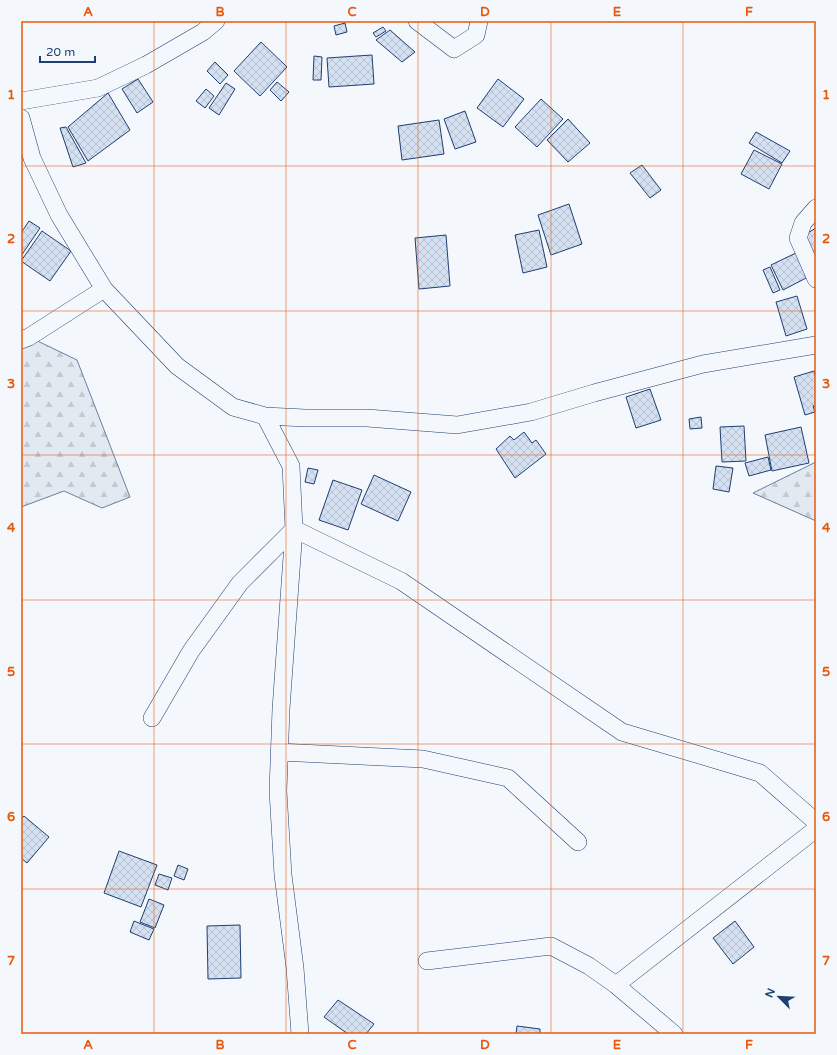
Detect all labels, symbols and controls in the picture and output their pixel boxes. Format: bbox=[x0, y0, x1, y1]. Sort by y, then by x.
text: A bbox=[83, 4, 93, 20]
text: B bbox=[215, 4, 225, 20]
text: C bbox=[347, 4, 357, 20]
text: D bbox=[480, 4, 490, 20]
text: E bbox=[613, 4, 621, 20]
text: F bbox=[745, 4, 753, 20]
scale bar bbox=[40, 38, 95, 64]
text: 20 m bbox=[46, 45, 75, 59]
text: 1 bbox=[7, 87, 15, 103]
text: 1 bbox=[822, 87, 830, 103]
text: 2 bbox=[7, 231, 15, 247]
text: 2 bbox=[822, 231, 830, 247]
text: 3 bbox=[7, 376, 15, 392]
text: 3 bbox=[822, 376, 830, 392]
text: 4 bbox=[7, 520, 16, 536]
text: 4 bbox=[822, 520, 831, 536]
text: 5 bbox=[7, 664, 15, 680]
text: 5 bbox=[822, 664, 830, 680]
text: 6 bbox=[7, 809, 15, 825]
text: 6 bbox=[822, 809, 830, 825]
text: 7 bbox=[7, 953, 15, 969]
text: 7 bbox=[822, 953, 830, 969]
north arrow bbox=[759, 977, 799, 1017]
text: N bbox=[763, 986, 778, 1000]
text: A bbox=[83, 1037, 93, 1053]
text: B bbox=[215, 1037, 225, 1053]
text: C bbox=[347, 1037, 357, 1053]
text: D bbox=[480, 1037, 490, 1053]
text: E bbox=[613, 1037, 621, 1053]
text: F bbox=[745, 1037, 753, 1053]

